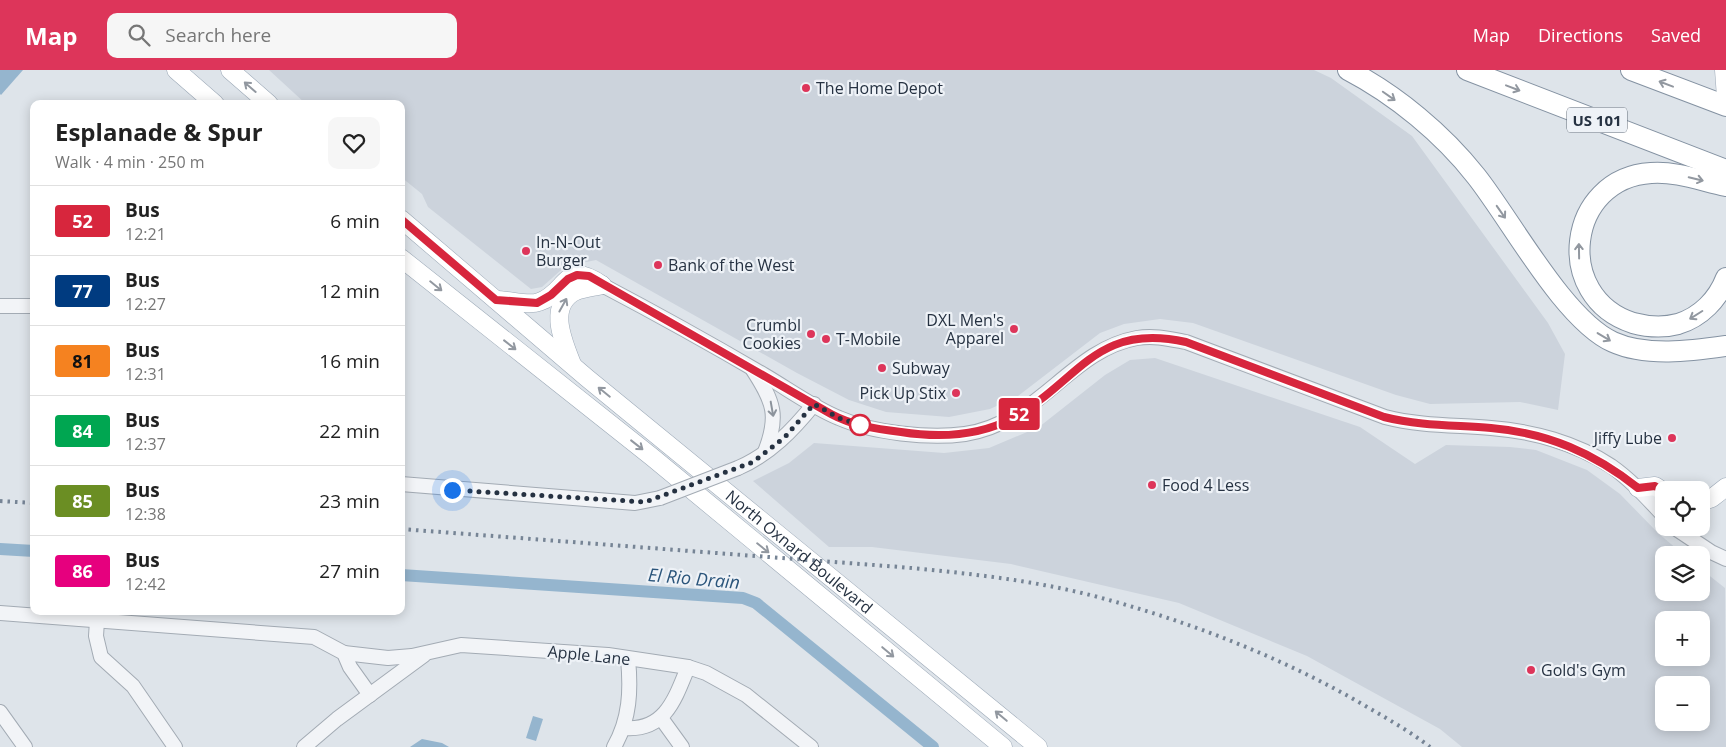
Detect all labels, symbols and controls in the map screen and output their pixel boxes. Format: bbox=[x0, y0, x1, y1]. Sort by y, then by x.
search box bbox=[107, 13, 457, 58]
text: Map bbox=[25, 19, 77, 52]
icon: search bbox=[125, 21, 153, 49]
text: Search here bbox=[165, 22, 271, 48]
text: Map bbox=[1473, 23, 1510, 47]
text: Directions bbox=[1538, 23, 1623, 47]
text: Saved bbox=[1651, 23, 1701, 47]
place label: The Home Depot bbox=[816, 77, 943, 99]
one-way arrow bbox=[1659, 78, 1674, 88]
one-way arrow bbox=[243, 81, 256, 93]
marker: The Home Depot bbox=[800, 82, 812, 94]
one-way arrow bbox=[1505, 83, 1520, 93]
one-way arrow bbox=[1382, 91, 1396, 101]
road number: US 101 bbox=[1567, 108, 1627, 132]
text: Esplanade & Spur bbox=[55, 115, 263, 148]
button: heart bbox=[328, 117, 380, 169]
text: Walk · 4 min · 250 m bbox=[55, 151, 205, 173]
one-way arrow bbox=[1687, 175, 1703, 184]
text: Bus bbox=[125, 197, 160, 223]
one-way arrow bbox=[1496, 205, 1506, 219]
text: 6 min bbox=[330, 208, 380, 234]
text: 52 bbox=[72, 209, 93, 233]
text: 12:21 bbox=[125, 223, 166, 245]
place label: In-N-Out Burger bbox=[536, 231, 601, 271]
one-way arrow bbox=[1575, 243, 1584, 259]
marker: In-N-Out Burger bbox=[520, 245, 532, 257]
place label: Bank of the West bbox=[668, 254, 795, 276]
marker: Bank of the West bbox=[652, 259, 664, 271]
text: Bus bbox=[125, 267, 160, 293]
text: 12 min bbox=[319, 278, 380, 304]
text: 77 bbox=[72, 279, 93, 303]
one-way arrow bbox=[430, 281, 443, 292]
text: 12:27 bbox=[125, 293, 166, 315]
one-way arrow bbox=[558, 298, 568, 313]
place label: DXL Men's Apparel bbox=[926, 309, 1004, 349]
one-way arrow bbox=[1690, 310, 1704, 320]
place label: Crumbl Cookies bbox=[743, 314, 801, 354]
marker: DXL Men's Apparel bbox=[1008, 323, 1020, 335]
marker: Crumbl Cookies bbox=[805, 328, 817, 340]
place label: T-Mobile bbox=[836, 328, 901, 350]
one-way arrow bbox=[1596, 332, 1610, 342]
marker: T-Mobile bbox=[820, 333, 832, 345]
text: Bus bbox=[125, 337, 160, 363]
one-way arrow bbox=[503, 339, 516, 350]
text: 16 min bbox=[319, 348, 380, 374]
text: 81 bbox=[72, 349, 93, 373]
place label: Subway bbox=[892, 357, 951, 379]
marker: Subway bbox=[876, 362, 888, 374]
text: 12:31 bbox=[125, 363, 166, 385]
place label: Pick Up Stix bbox=[860, 382, 947, 404]
one-way arrow bbox=[597, 387, 611, 397]
marker: Pick Up Stix bbox=[950, 387, 962, 399]
line badge: 52 bbox=[996, 398, 1042, 430]
one-way arrow bbox=[768, 401, 778, 417]
text: 52 bbox=[1009, 402, 1029, 426]
text: Bus bbox=[125, 407, 160, 433]
unlabelled marker bbox=[849, 414, 871, 436]
text: 22 min bbox=[319, 418, 380, 444]
text: 84 bbox=[72, 419, 93, 443]
place label: Jiffy Lube bbox=[1592, 427, 1662, 449]
marker: Jiffy Lube bbox=[1666, 432, 1678, 444]
text: 12:37 bbox=[125, 433, 166, 455]
one-way arrow bbox=[630, 440, 643, 451]
place label: Food 4 Less bbox=[1162, 474, 1249, 496]
text: Bus bbox=[125, 477, 160, 503]
your location bbox=[440, 478, 465, 503]
marker: Food 4 Less bbox=[1146, 479, 1158, 491]
map controls bbox=[1655, 481, 1710, 731]
button: locate bbox=[1655, 481, 1710, 536]
street label: North Oxnard Boulevard bbox=[721, 485, 877, 618]
text: 23 min bbox=[319, 488, 380, 514]
text: 85 bbox=[72, 489, 93, 513]
text: 12:38 bbox=[125, 503, 166, 525]
one-way arrow bbox=[756, 543, 769, 554]
button: layers bbox=[1655, 546, 1710, 601]
text: Bus bbox=[125, 547, 160, 573]
text: 27 min bbox=[319, 558, 380, 584]
text: 86 bbox=[72, 559, 93, 583]
water label: El Rio Drain bbox=[647, 562, 741, 594]
text: 12:42 bbox=[125, 573, 166, 595]
button: + bbox=[1655, 611, 1710, 666]
street label: Apple Lane bbox=[547, 640, 631, 670]
one-way arrow bbox=[881, 646, 894, 657]
place label: Gold's Gym bbox=[1541, 659, 1626, 681]
marker: Gold's Gym bbox=[1525, 664, 1537, 676]
button: − bbox=[1655, 676, 1710, 731]
one-way arrow bbox=[995, 710, 1008, 721]

